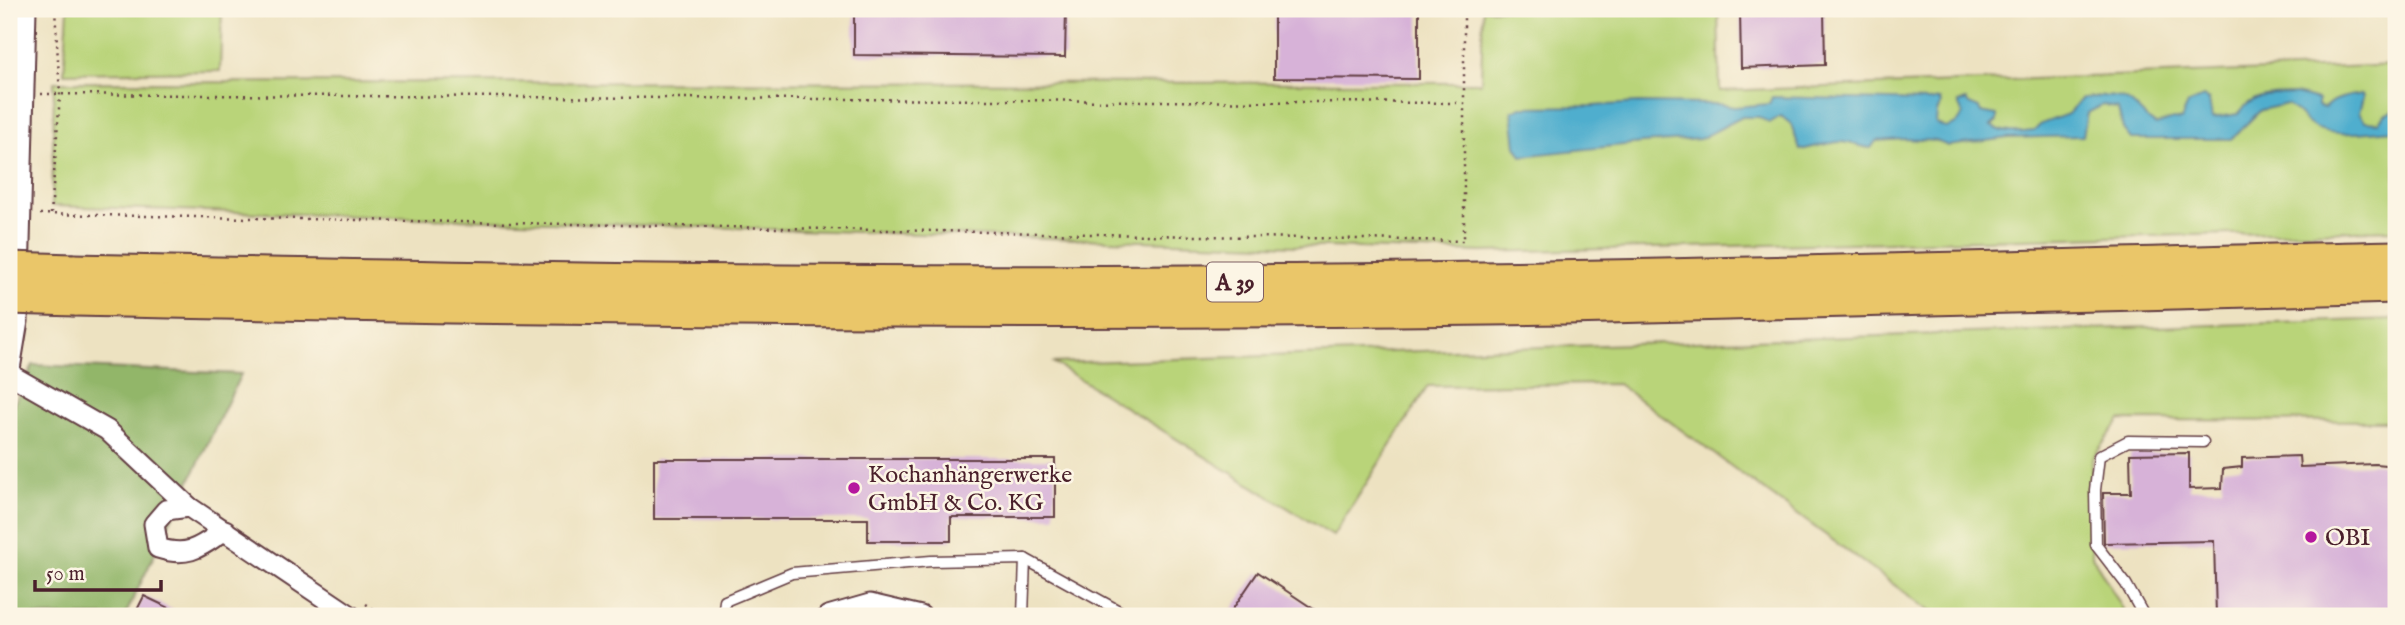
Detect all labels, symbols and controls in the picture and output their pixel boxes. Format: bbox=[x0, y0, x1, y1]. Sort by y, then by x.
road number: A 39 bbox=[1207, 262, 1263, 302]
place label: Kochanhängerwerke GmbH & Co. KG bbox=[868, 460, 1072, 519]
marker: Kochanhängerwerke GmbH & Co. KG bbox=[846, 480, 862, 496]
place label: OBI bbox=[2325, 523, 2371, 554]
marker: OBI bbox=[2303, 529, 2319, 545]
scale bar bbox=[35, 548, 161, 592]
text: 50 m bbox=[46, 561, 85, 588]

